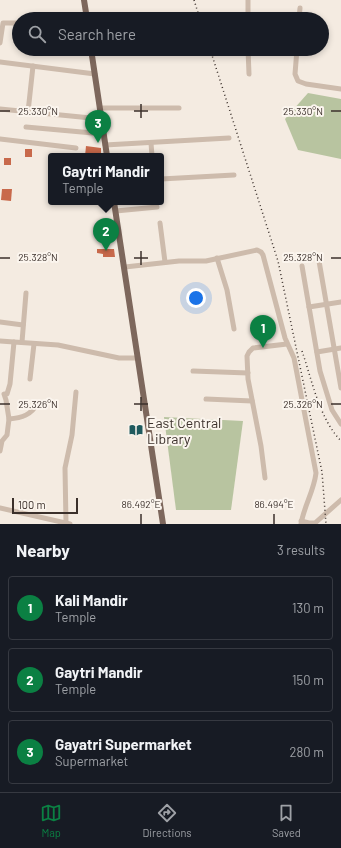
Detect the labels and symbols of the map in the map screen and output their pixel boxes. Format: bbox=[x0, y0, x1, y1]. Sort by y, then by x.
text: 25.330°N bbox=[18, 105, 58, 117]
text: 25.330°N bbox=[283, 105, 323, 117]
pin: 3 bbox=[85, 110, 111, 143]
pin: 2 bbox=[93, 218, 119, 251]
text: 25.328°N bbox=[18, 251, 58, 263]
text: 25.328°N bbox=[283, 251, 323, 263]
your location bbox=[186, 288, 206, 308]
pin: 1 bbox=[250, 315, 276, 348]
text: 25.326°N bbox=[18, 398, 58, 410]
text: 25.326°N bbox=[283, 398, 323, 410]
place label: East Central Library bbox=[147, 414, 221, 447]
library icon: East Central Library bbox=[128, 422, 144, 438]
scale bar bbox=[12, 496, 78, 515]
text: 86.492°E bbox=[121, 498, 161, 510]
text: 86.494°E bbox=[254, 498, 294, 510]

